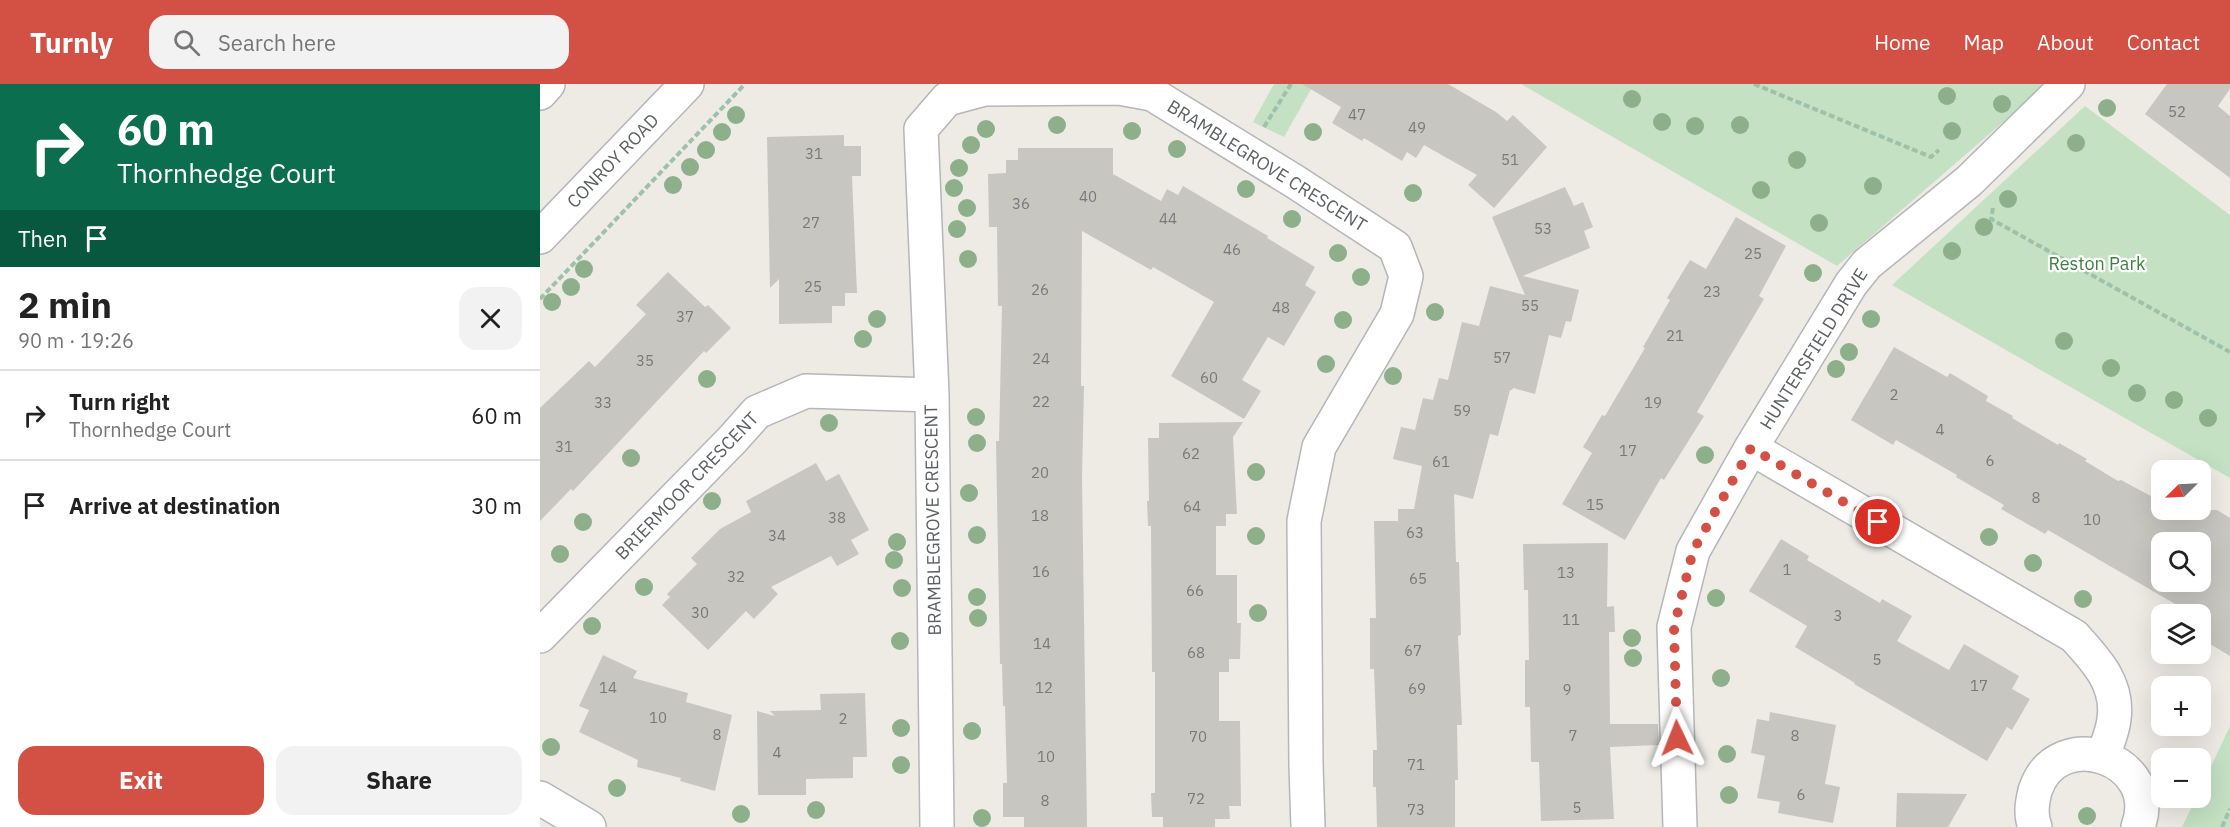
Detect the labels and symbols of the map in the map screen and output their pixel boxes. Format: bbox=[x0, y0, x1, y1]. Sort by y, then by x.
street label: BRAMBLEGROVE CRESCENT bbox=[1163, 95, 1371, 237]
house number: 52 bbox=[2168, 102, 2186, 121]
house number: 47 bbox=[1348, 105, 1366, 124]
street label: CONROY ROAD bbox=[562, 109, 663, 213]
house number: 49 bbox=[1408, 118, 1426, 137]
house number: 31 bbox=[805, 144, 823, 163]
house number: 51 bbox=[1501, 150, 1519, 169]
house number: 40 bbox=[1079, 187, 1097, 206]
house number: 36 bbox=[1012, 194, 1030, 213]
house number: 44 bbox=[1159, 209, 1177, 228]
house number: 27 bbox=[802, 213, 820, 232]
house number: 53 bbox=[1534, 219, 1552, 238]
house number: 46 bbox=[1223, 240, 1241, 259]
house number: 25 bbox=[1744, 244, 1762, 263]
park label: Reston Park bbox=[2048, 252, 2146, 275]
street label: HUNTERSFIELD DRIVE bbox=[1755, 264, 1873, 434]
house number: 25 bbox=[804, 277, 822, 296]
house number: 26 bbox=[1031, 280, 1049, 299]
house number: 23 bbox=[1703, 282, 1721, 301]
house number: 55 bbox=[1521, 296, 1539, 315]
house number: 48 bbox=[1272, 298, 1290, 317]
house number: 37 bbox=[676, 307, 694, 326]
house number: 21 bbox=[1666, 326, 1684, 345]
house number: 57 bbox=[1493, 348, 1511, 367]
house number: 24 bbox=[1032, 349, 1050, 368]
house number: 35 bbox=[636, 351, 654, 370]
house number: 60 bbox=[1200, 368, 1218, 387]
house number: 2 bbox=[1889, 385, 1899, 404]
house number: 22 bbox=[1032, 392, 1050, 411]
house number: 33 bbox=[594, 393, 612, 412]
house number: 19 bbox=[1644, 393, 1662, 412]
house number: 59 bbox=[1453, 401, 1471, 420]
street label: BRAMBLEGROVE CRESCENT bbox=[919, 404, 946, 636]
street label: BRIERMOOR CRESCENT bbox=[610, 407, 763, 564]
house number: 4 bbox=[1935, 420, 1945, 439]
house number: 31 bbox=[555, 437, 573, 456]
house number: 17 bbox=[1619, 441, 1637, 460]
house number: 62 bbox=[1182, 444, 1200, 463]
house number: 6 bbox=[1985, 451, 1995, 470]
house number: 61 bbox=[1432, 452, 1450, 471]
north arrow bbox=[2151, 460, 2211, 520]
house number: 20 bbox=[1031, 463, 1049, 482]
house number: 8 bbox=[2031, 488, 2041, 507]
house number: 15 bbox=[1586, 495, 1604, 514]
pin bbox=[1852, 496, 1903, 547]
house number: 64 bbox=[1183, 497, 1201, 516]
house number: 18 bbox=[1031, 506, 1049, 525]
house number: 38 bbox=[828, 508, 846, 527]
house number: 10 bbox=[2083, 510, 2101, 529]
house number: 63 bbox=[1406, 523, 1424, 542]
house number: 34 bbox=[768, 526, 786, 545]
house number: 1 bbox=[1782, 560, 1792, 579]
house number: 16 bbox=[1032, 562, 1050, 581]
house number: 13 bbox=[1557, 563, 1575, 582]
house number: 32 bbox=[727, 567, 745, 586]
house number: 65 bbox=[1409, 569, 1427, 588]
house number: 66 bbox=[1186, 581, 1204, 600]
house number: 30 bbox=[691, 603, 709, 622]
house number: 3 bbox=[1833, 606, 1843, 625]
house number: 11 bbox=[1562, 610, 1580, 629]
house number: 14 bbox=[1033, 634, 1051, 653]
house number: 67 bbox=[1404, 641, 1422, 660]
house number: 68 bbox=[1187, 643, 1205, 662]
house number: 5 bbox=[1872, 650, 1882, 669]
house number: 17 bbox=[1970, 676, 1988, 695]
house number: 14 bbox=[599, 678, 617, 697]
house number: 12 bbox=[1035, 678, 1053, 697]
house number: 69 bbox=[1408, 679, 1426, 698]
house number: 9 bbox=[1562, 680, 1572, 699]
position arrow bbox=[1645, 706, 1709, 770]
house number: 10 bbox=[649, 708, 667, 727]
house number: 2 bbox=[838, 709, 848, 728]
house number: 8 bbox=[712, 725, 722, 744]
house number: 7 bbox=[1568, 726, 1578, 745]
house number: 8 bbox=[1790, 726, 1800, 745]
house number: 70 bbox=[1189, 727, 1207, 746]
house number: 4 bbox=[772, 743, 782, 762]
house number: 10 bbox=[1037, 747, 1055, 766]
house number: 71 bbox=[1407, 755, 1425, 774]
house number: 6 bbox=[1796, 785, 1806, 804]
house number: 72 bbox=[1187, 789, 1205, 808]
house number: 8 bbox=[1040, 791, 1050, 810]
house number: 5 bbox=[1572, 798, 1582, 817]
house number: 73 bbox=[1407, 800, 1425, 819]

